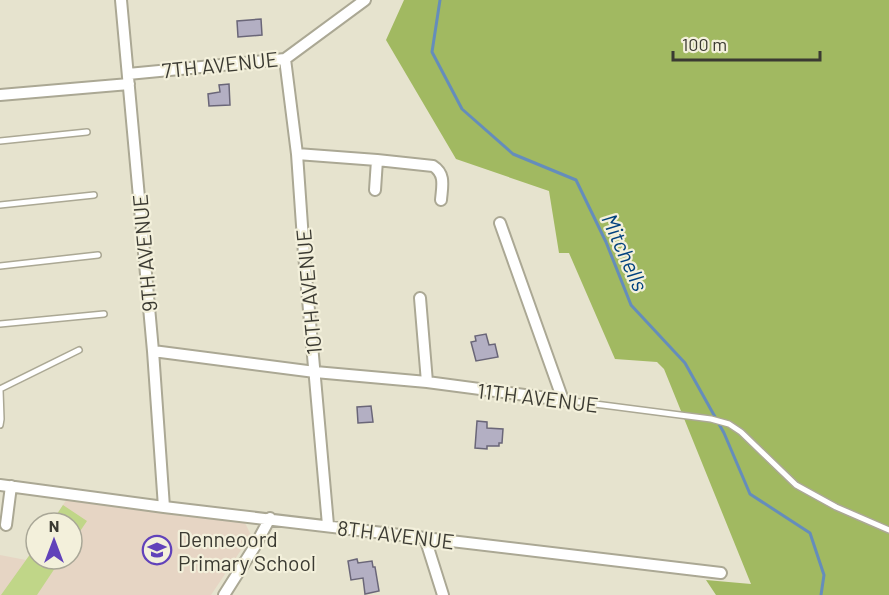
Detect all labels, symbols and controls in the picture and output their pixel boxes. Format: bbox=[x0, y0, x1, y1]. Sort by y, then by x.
scale bar bbox=[673, 24, 820, 62]
text: 100 m bbox=[682, 33, 727, 55]
street label: 7TH AVENUE bbox=[161, 45, 279, 83]
street label: 9TH AVENUE bbox=[126, 193, 162, 313]
water label: Mitchells bbox=[597, 209, 655, 295]
street label: 10TH AVENUE bbox=[290, 228, 326, 356]
street label: 11TH AVENUE bbox=[476, 377, 600, 417]
north arrow bbox=[24, 511, 84, 571]
street label: 8TH AVENUE bbox=[336, 514, 456, 554]
text: N bbox=[49, 516, 59, 535]
place label: Denneoord Primary School bbox=[178, 526, 316, 575]
school or university icon: Denneoord Primary School bbox=[141, 534, 173, 566]

